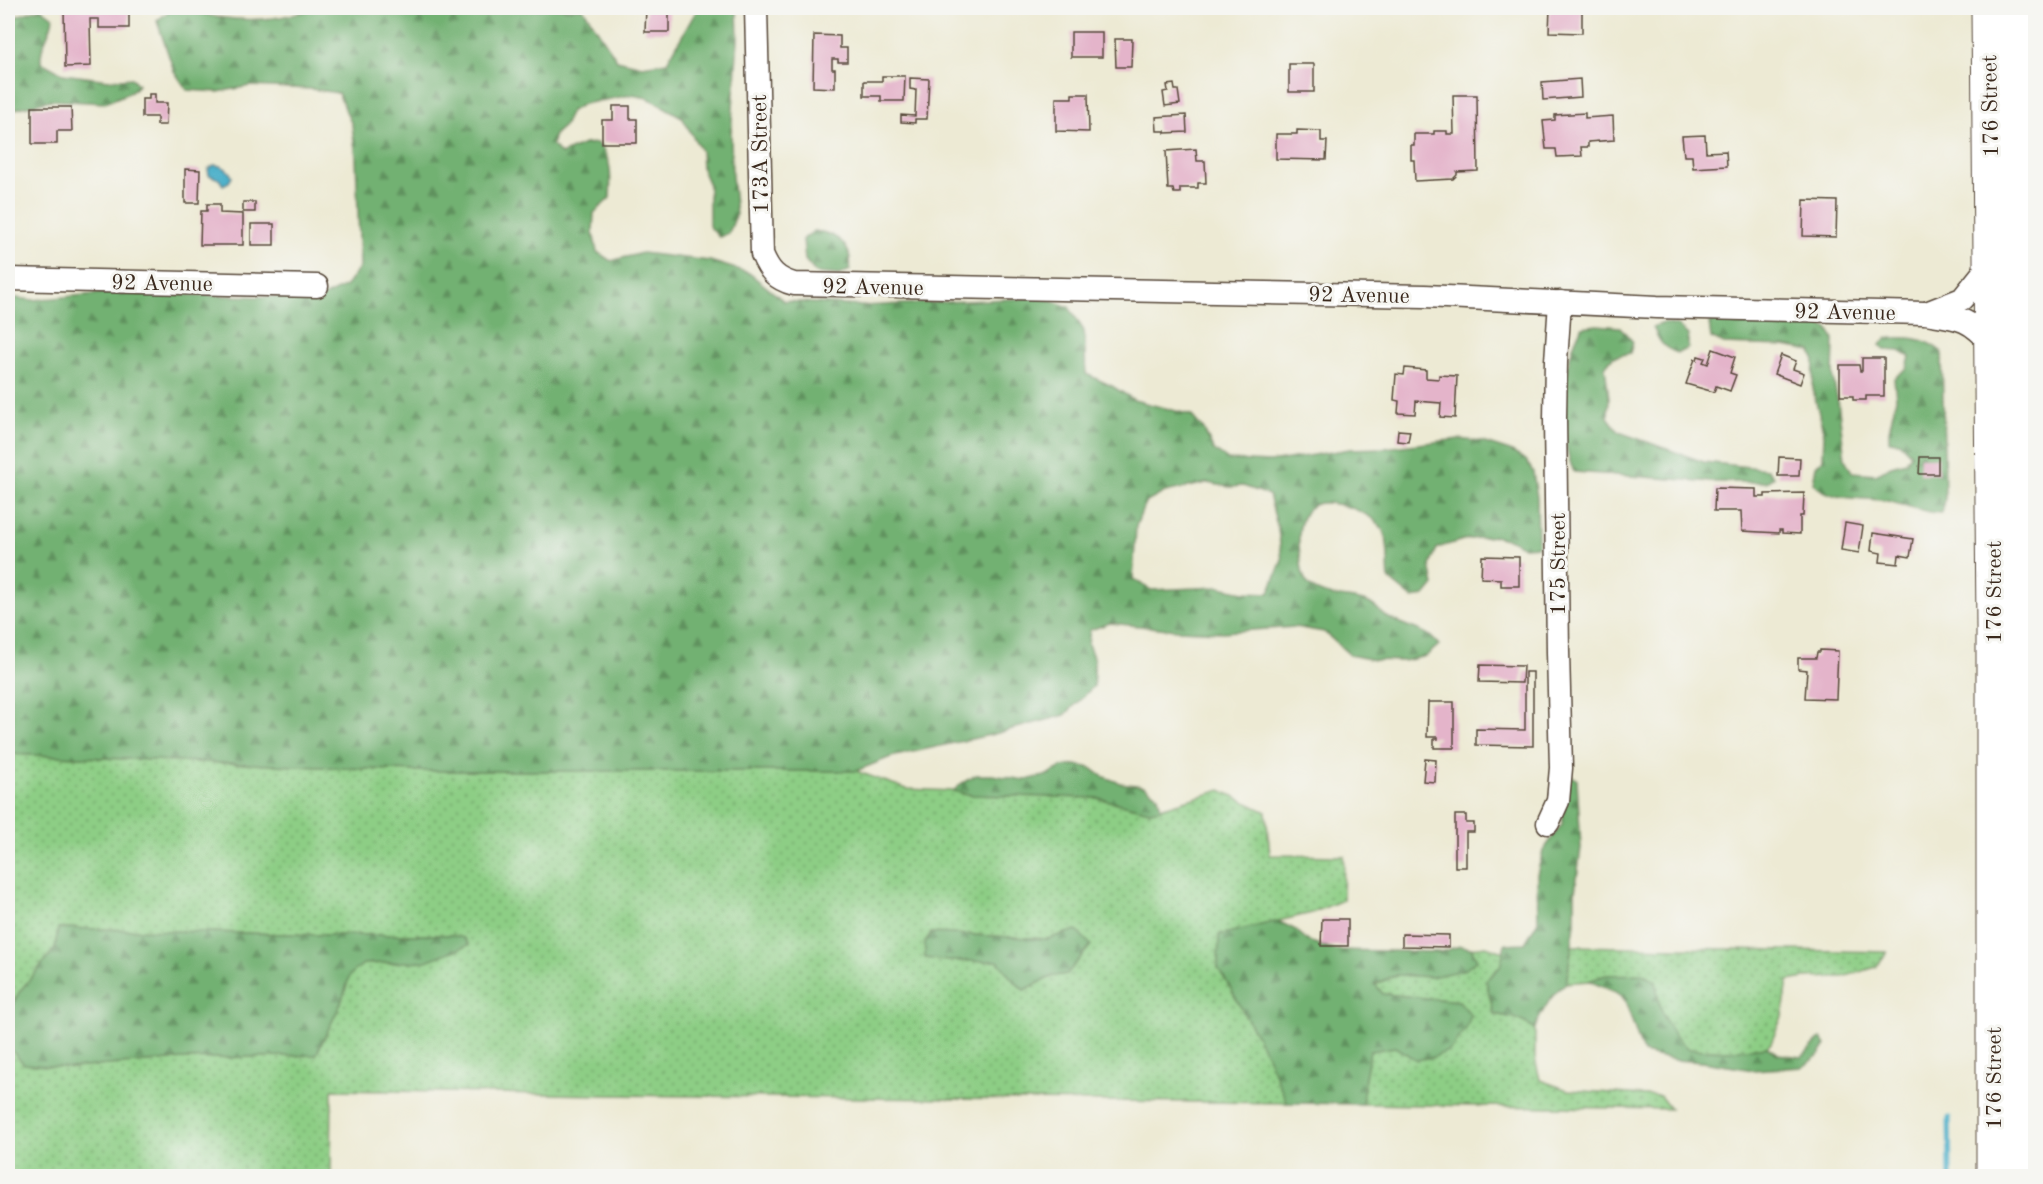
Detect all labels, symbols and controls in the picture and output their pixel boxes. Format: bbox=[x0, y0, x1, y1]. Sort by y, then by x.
street label: 176 Street bbox=[1979, 54, 2003, 158]
street label: 173A Street bbox=[749, 94, 773, 214]
street label: 92 Avenue bbox=[111, 272, 213, 296]
street label: 92 Avenue bbox=[822, 276, 924, 300]
street label: 92 Avenue bbox=[1308, 284, 1410, 308]
street label: 92 Avenue bbox=[1794, 301, 1896, 325]
street label: 175 Street bbox=[1548, 513, 1570, 615]
street label: 176 Street bbox=[1984, 541, 2006, 643]
street label: 176 Street bbox=[1984, 1027, 2006, 1129]

